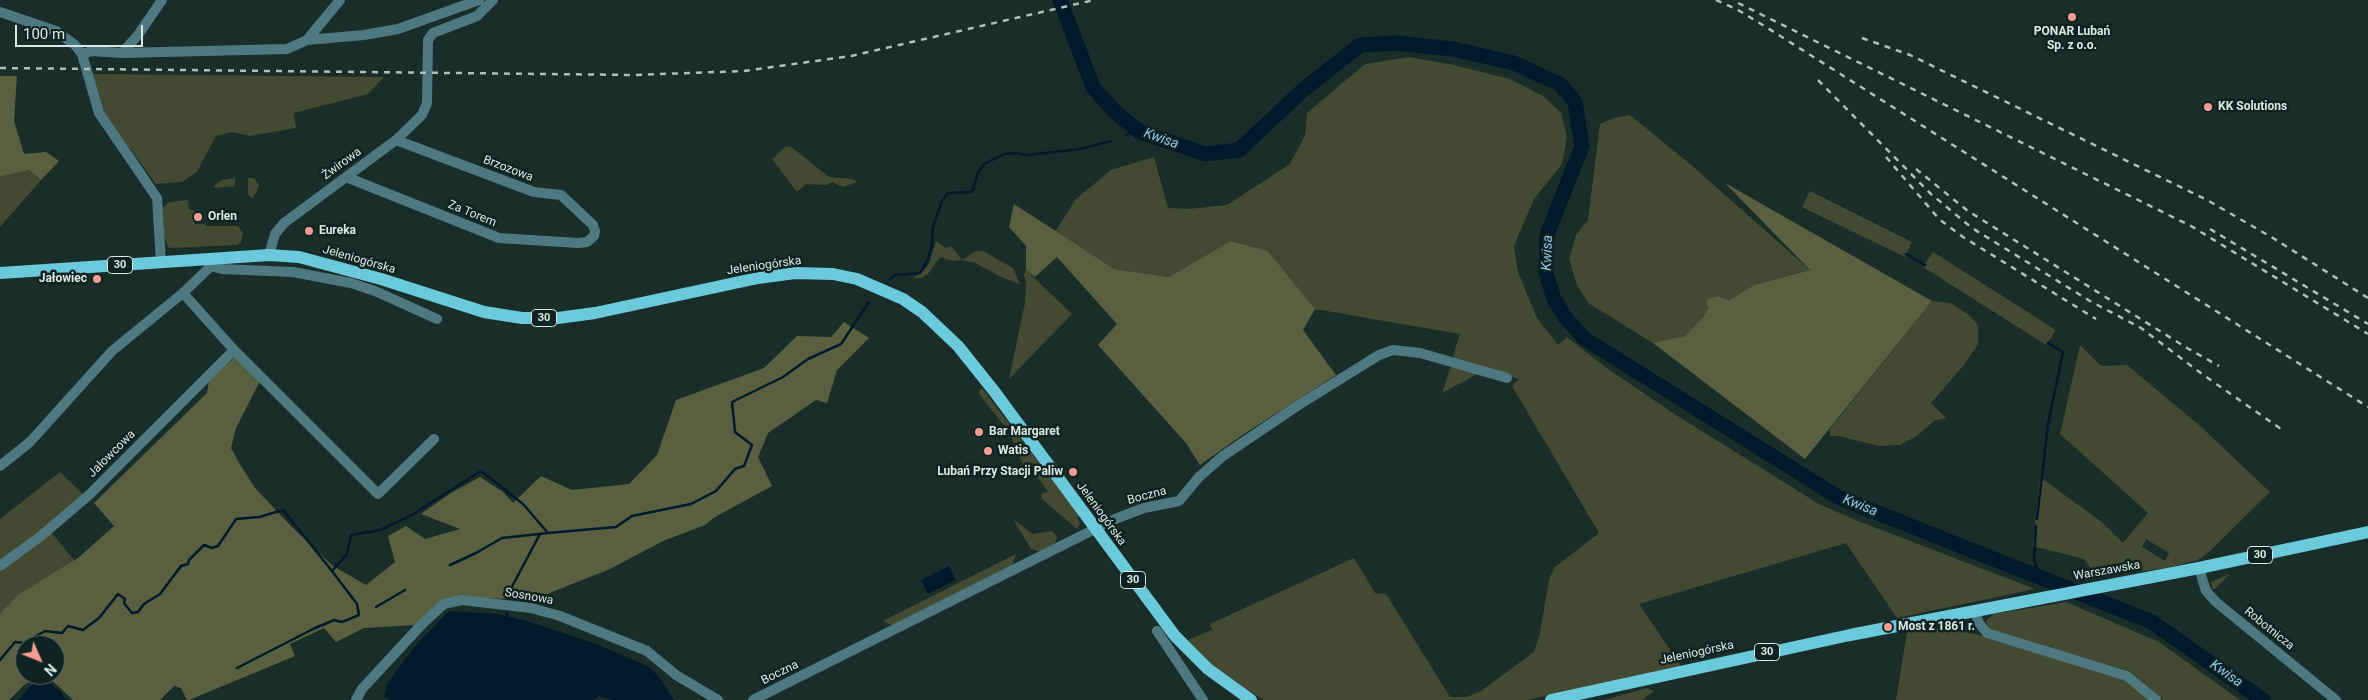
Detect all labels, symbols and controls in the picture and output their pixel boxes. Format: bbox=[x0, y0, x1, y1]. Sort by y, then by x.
marker: PONAR Lubań Sp. z o.o. bbox=[2066, 11, 2078, 23]
scale bar bbox=[18, 15, 145, 47]
text: 100 m bbox=[23, 25, 65, 43]
place label: PONAR Lubań Sp. z o.o. bbox=[2034, 25, 2110, 53]
place label: KK Solutions bbox=[2218, 100, 2287, 114]
marker: KK Solutions bbox=[2202, 101, 2214, 113]
water label: Kwisa bbox=[1141, 125, 1181, 153]
street label: Żwirowa bbox=[319, 145, 365, 183]
street label: Brzozowa bbox=[481, 153, 535, 185]
street label: Za Torem bbox=[446, 198, 498, 230]
place label: Orlen bbox=[208, 210, 237, 224]
marker: Orlen bbox=[192, 211, 204, 223]
place label: Eureka bbox=[319, 224, 356, 238]
marker: Eureka bbox=[303, 225, 315, 237]
water label: Kwisa bbox=[1539, 235, 1557, 271]
street label: Jeleniogórska bbox=[321, 243, 397, 277]
street label: Jeleniogórska bbox=[726, 254, 802, 278]
road number: 30 bbox=[108, 256, 132, 274]
place label: Jałowiec bbox=[39, 272, 87, 286]
marker: Jałowiec bbox=[91, 273, 103, 285]
road number: 30 bbox=[532, 310, 556, 326]
place label: Bar Margaret bbox=[989, 425, 1060, 439]
marker: Bar Margaret bbox=[973, 426, 985, 438]
street label: Jałowcowa bbox=[85, 427, 139, 481]
place label: Watis bbox=[998, 444, 1028, 458]
marker: Watis bbox=[982, 445, 994, 457]
place label: Lubań Przy Stacji Paliw bbox=[937, 465, 1063, 479]
marker: Lubań Przy Stacji Paliw bbox=[1067, 466, 1079, 478]
street label: Jeleniogórska bbox=[1073, 479, 1129, 549]
street label: Boczna bbox=[1126, 484, 1168, 508]
water label: Kwisa bbox=[1840, 491, 1880, 521]
road number: 30 bbox=[2248, 546, 2272, 564]
street label: Warszawska bbox=[2072, 558, 2142, 584]
road number: 30 bbox=[1120, 572, 1146, 588]
street label: Sosnowa bbox=[504, 586, 554, 608]
street label: Robotnicza bbox=[2241, 605, 2297, 653]
place label: Most z 1861 r. bbox=[1898, 620, 1975, 634]
marker: Most z 1861 r. bbox=[1882, 621, 1894, 633]
north arrow bbox=[15, 635, 65, 685]
street label: Jeleniogórska bbox=[1659, 638, 1735, 668]
road number: 30 bbox=[1754, 644, 1780, 660]
water label: Kwisa bbox=[2206, 657, 2246, 691]
street label: Boczna bbox=[759, 658, 801, 688]
text: N bbox=[41, 661, 59, 679]

